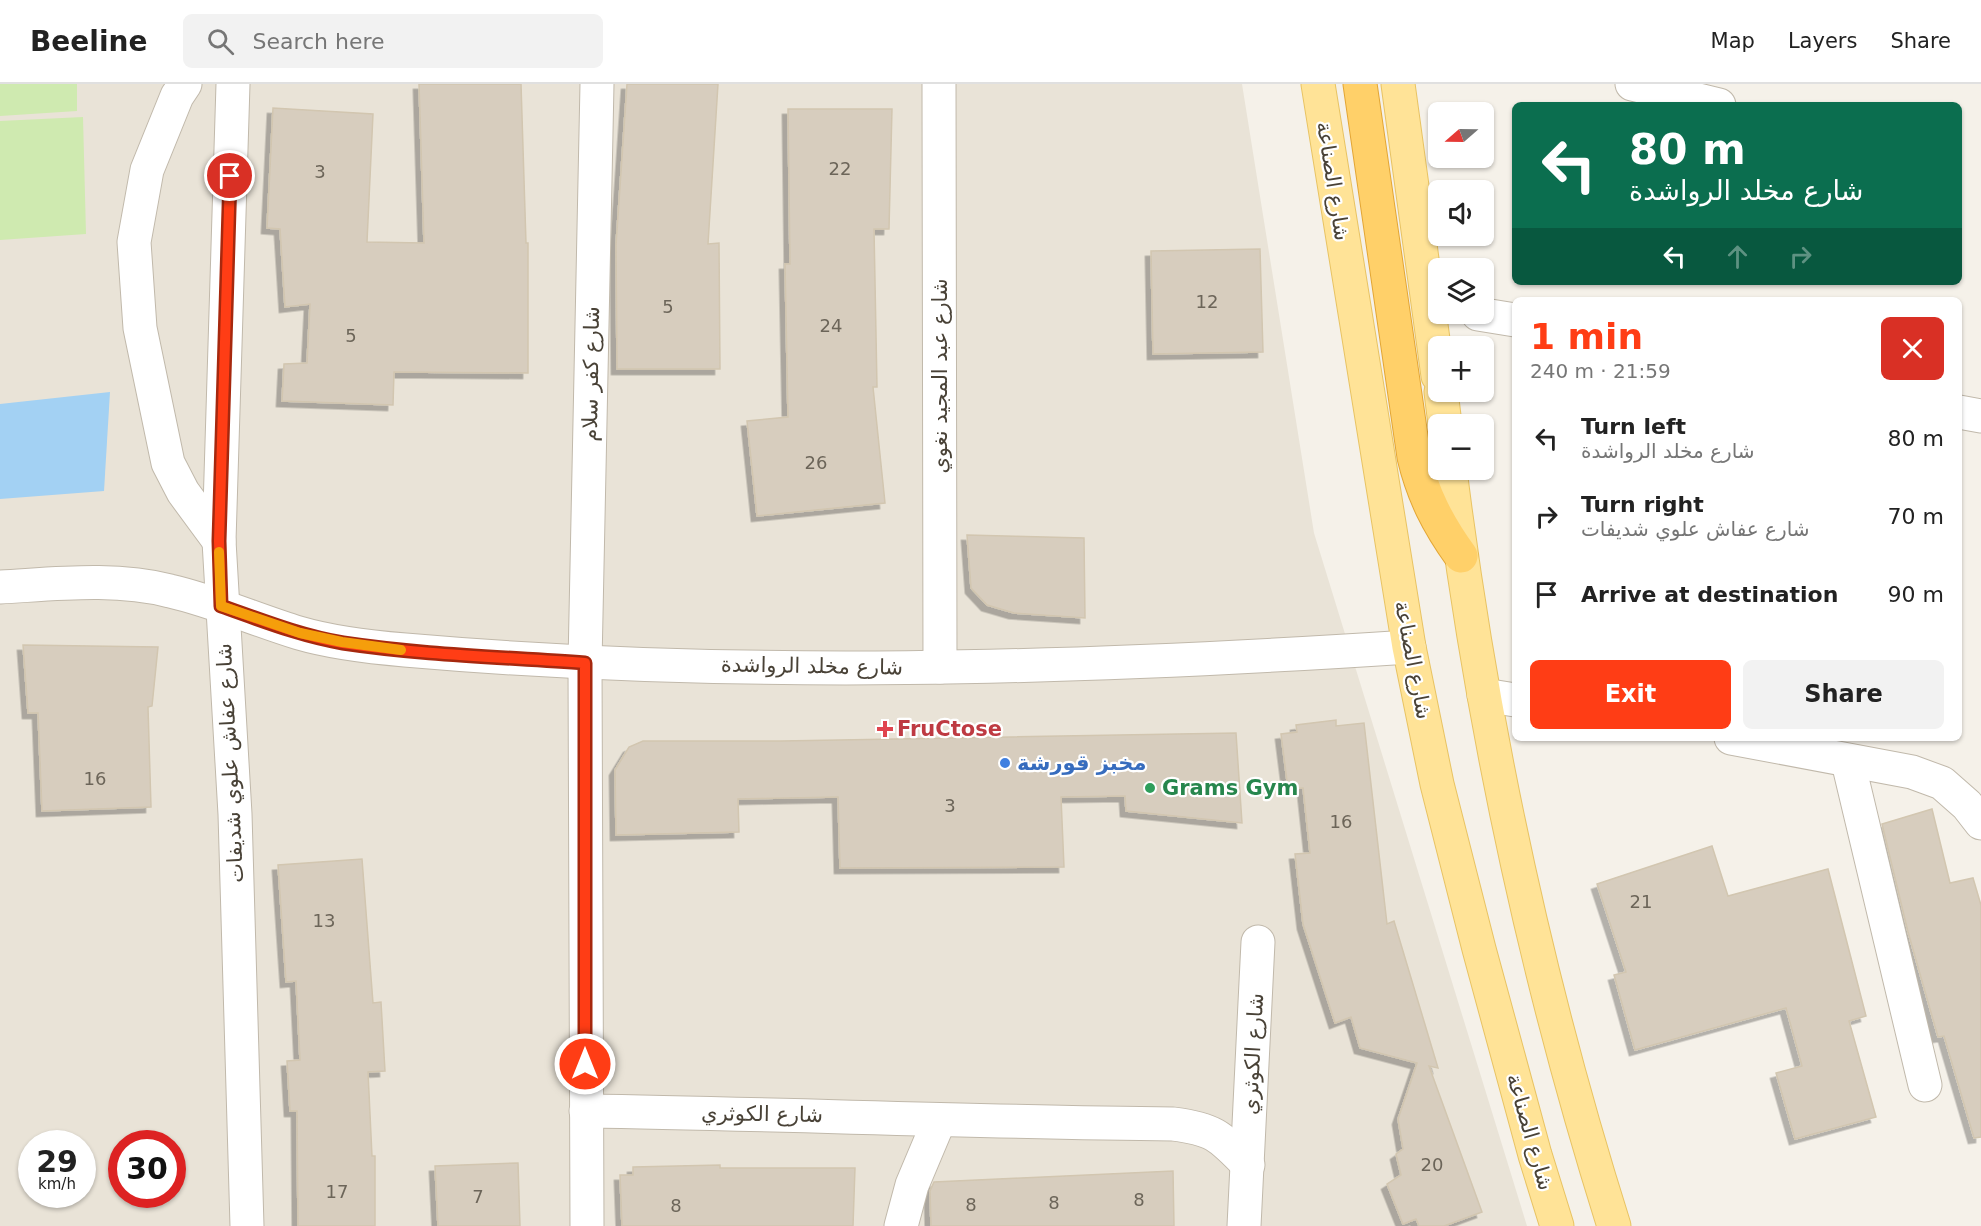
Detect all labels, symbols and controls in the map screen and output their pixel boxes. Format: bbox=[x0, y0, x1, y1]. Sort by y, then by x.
search box bbox=[183, 14, 603, 68]
text: Beeline bbox=[30, 25, 147, 58]
icon: search bbox=[204, 25, 237, 58]
text: Search here bbox=[252, 29, 385, 54]
text: Map bbox=[1711, 29, 1755, 53]
text: Layers bbox=[1788, 29, 1857, 53]
text: Share bbox=[1890, 29, 1951, 53]
north arrow bbox=[1428, 102, 1494, 168]
map controls bbox=[1428, 102, 1494, 480]
street label: شارع الصناعة bbox=[1312, 120, 1354, 242]
text: 80 m bbox=[1629, 125, 1746, 174]
icon: left bbox=[1530, 126, 1608, 204]
pin bbox=[204, 150, 255, 201]
house number: 22 bbox=[829, 158, 851, 179]
icon: arrive bbox=[213, 159, 246, 192]
house number: 3 bbox=[314, 161, 326, 182]
text: شارع مخلد الرواشدة bbox=[1629, 175, 1863, 206]
button: sound bbox=[1428, 180, 1494, 246]
icon: left bbox=[1658, 240, 1691, 273]
icon: ahead bbox=[1721, 240, 1754, 273]
icon: right bbox=[1784, 240, 1817, 273]
button: layers bbox=[1428, 258, 1494, 324]
street label: شارع عبد المجيد نغوي bbox=[928, 278, 952, 474]
house number: 12 bbox=[1196, 291, 1218, 312]
house number: 5 bbox=[662, 296, 674, 317]
street label: شارع كفر سلام bbox=[578, 306, 604, 442]
house number: 24 bbox=[820, 315, 842, 336]
text: 1 min bbox=[1530, 316, 1643, 357]
button: close bbox=[1881, 317, 1944, 380]
house number: 5 bbox=[345, 325, 357, 346]
button: + bbox=[1428, 336, 1494, 402]
text: 240 m · 21:59 bbox=[1530, 359, 1671, 383]
button: − bbox=[1428, 414, 1494, 480]
text: Turn left bbox=[1581, 414, 1686, 439]
icon: left bbox=[1530, 422, 1563, 455]
text: 80 m bbox=[1888, 426, 1944, 451]
text: شارع مخلد الرواشدة bbox=[1581, 439, 1755, 463]
house number: 26 bbox=[805, 452, 827, 473]
text: Turn right bbox=[1581, 492, 1704, 517]
icon: right bbox=[1530, 500, 1563, 533]
text: 70 m bbox=[1888, 504, 1944, 529]
text: شارع عفاش علوي شديفات bbox=[1581, 517, 1809, 541]
icon: arrive bbox=[1530, 578, 1563, 611]
text: Arrive at destination bbox=[1581, 582, 1838, 607]
text: 90 m bbox=[1888, 582, 1944, 607]
street label: شارع الصناعة bbox=[1390, 599, 1436, 721]
street label: شارع عفاش علوي شديفات bbox=[212, 643, 248, 883]
street label: شارع مخلد الرواشدة bbox=[721, 652, 903, 680]
button: Exit bbox=[1530, 660, 1731, 729]
button: Share bbox=[1743, 660, 1944, 729]
place label: FruCtose bbox=[897, 717, 1002, 741]
marker: FruCtose bbox=[878, 722, 892, 736]
place label: مخبز قورشة bbox=[1017, 751, 1146, 775]
marker: مخبز قورشة bbox=[998, 756, 1012, 770]
house number: 16 bbox=[84, 768, 106, 789]
place label: Grams Gym bbox=[1162, 776, 1298, 800]
marker: Grams Gym bbox=[1143, 781, 1157, 795]
house number: 3 bbox=[944, 795, 956, 816]
house number: 16 bbox=[1330, 811, 1352, 832]
house number: 21 bbox=[1630, 891, 1652, 912]
house number: 13 bbox=[313, 910, 335, 931]
street label: شارع الكوثري bbox=[1238, 993, 1268, 1115]
position arrow bbox=[553, 1032, 617, 1096]
street label: شارع الصناعة bbox=[1502, 1071, 1558, 1193]
street label: شارع الكوثري bbox=[701, 1101, 823, 1127]
speed limit sign: 30 bbox=[108, 1130, 186, 1208]
text: 29 bbox=[36, 1144, 78, 1179]
house number: 20 bbox=[1421, 1154, 1443, 1175]
text: km/h bbox=[38, 1175, 76, 1193]
house number: 17 bbox=[326, 1181, 348, 1202]
house number: 7 bbox=[472, 1186, 484, 1207]
house number: 8 bbox=[1133, 1189, 1145, 1210]
house number: 8 bbox=[1048, 1192, 1060, 1213]
house number: 8 bbox=[965, 1194, 977, 1215]
house number: 8 bbox=[670, 1195, 682, 1216]

